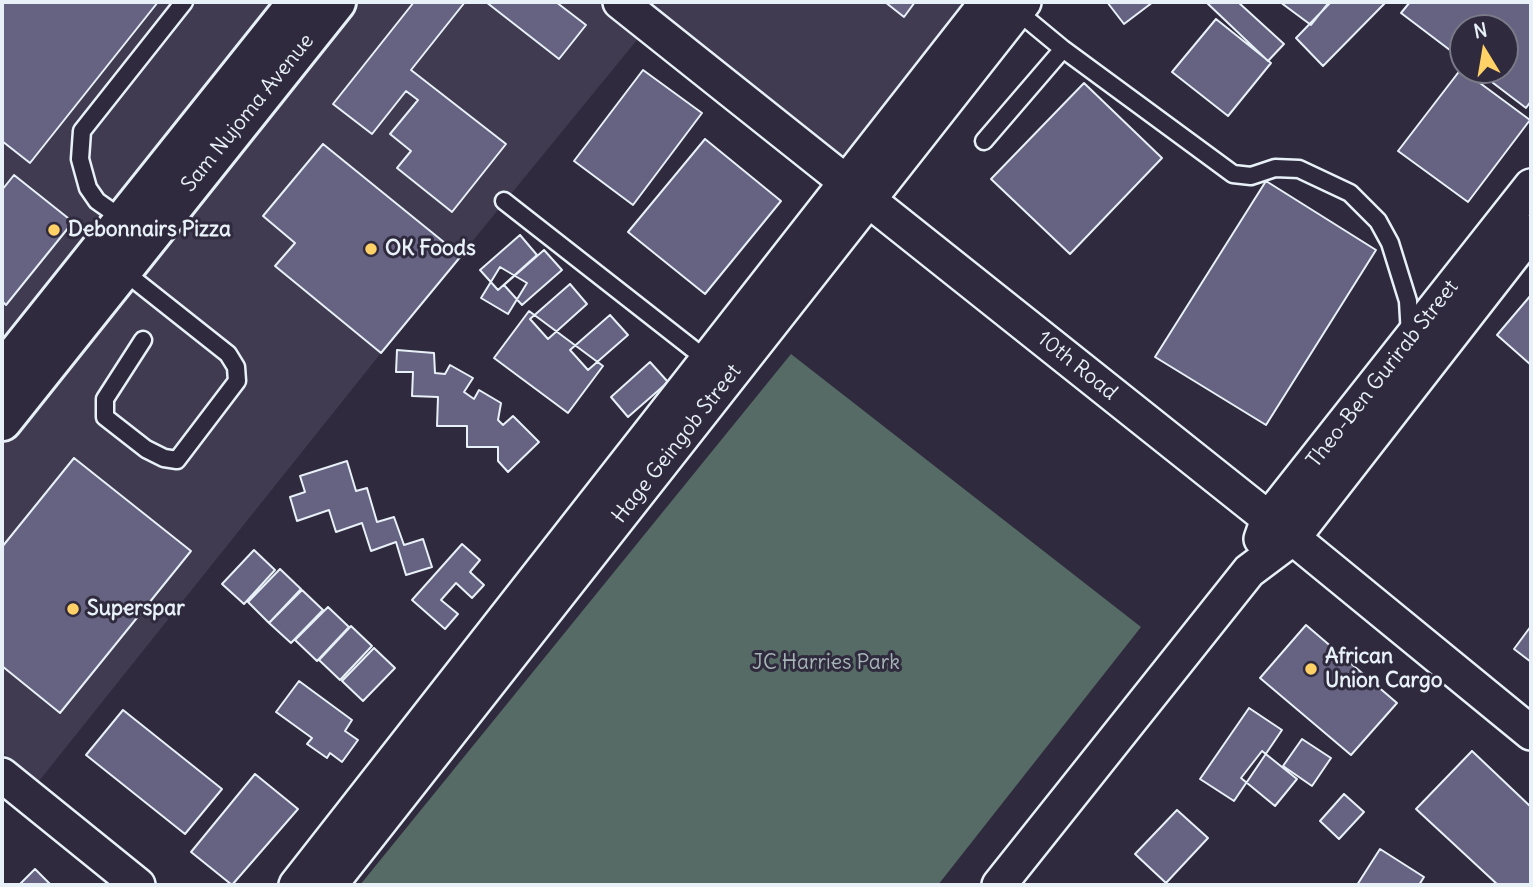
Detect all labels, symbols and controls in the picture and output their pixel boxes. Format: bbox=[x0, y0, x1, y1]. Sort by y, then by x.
north arrow bbox=[1449, 14, 1519, 84]
text: N bbox=[1472, 17, 1489, 43]
street label: Sam Nujoma Avenue bbox=[177, 29, 319, 197]
place label: Debonnairs Pizza bbox=[68, 217, 231, 243]
marker: Debonnairs Pizza bbox=[46, 222, 62, 238]
place label: OK Foods bbox=[385, 236, 476, 262]
marker: OK Foods bbox=[363, 241, 379, 257]
street label: Theo-Ben Gurirab Street bbox=[1302, 275, 1464, 473]
street label: 10th Road bbox=[1032, 326, 1122, 406]
street label: Hage Geingob Street bbox=[607, 360, 747, 528]
place label: Superspar bbox=[87, 596, 185, 622]
marker: Superspar bbox=[65, 601, 81, 617]
place label: African Union Cargo bbox=[1325, 644, 1442, 694]
park label: JC Harries Park bbox=[752, 650, 900, 676]
marker: African Union Cargo bbox=[1303, 661, 1319, 677]

